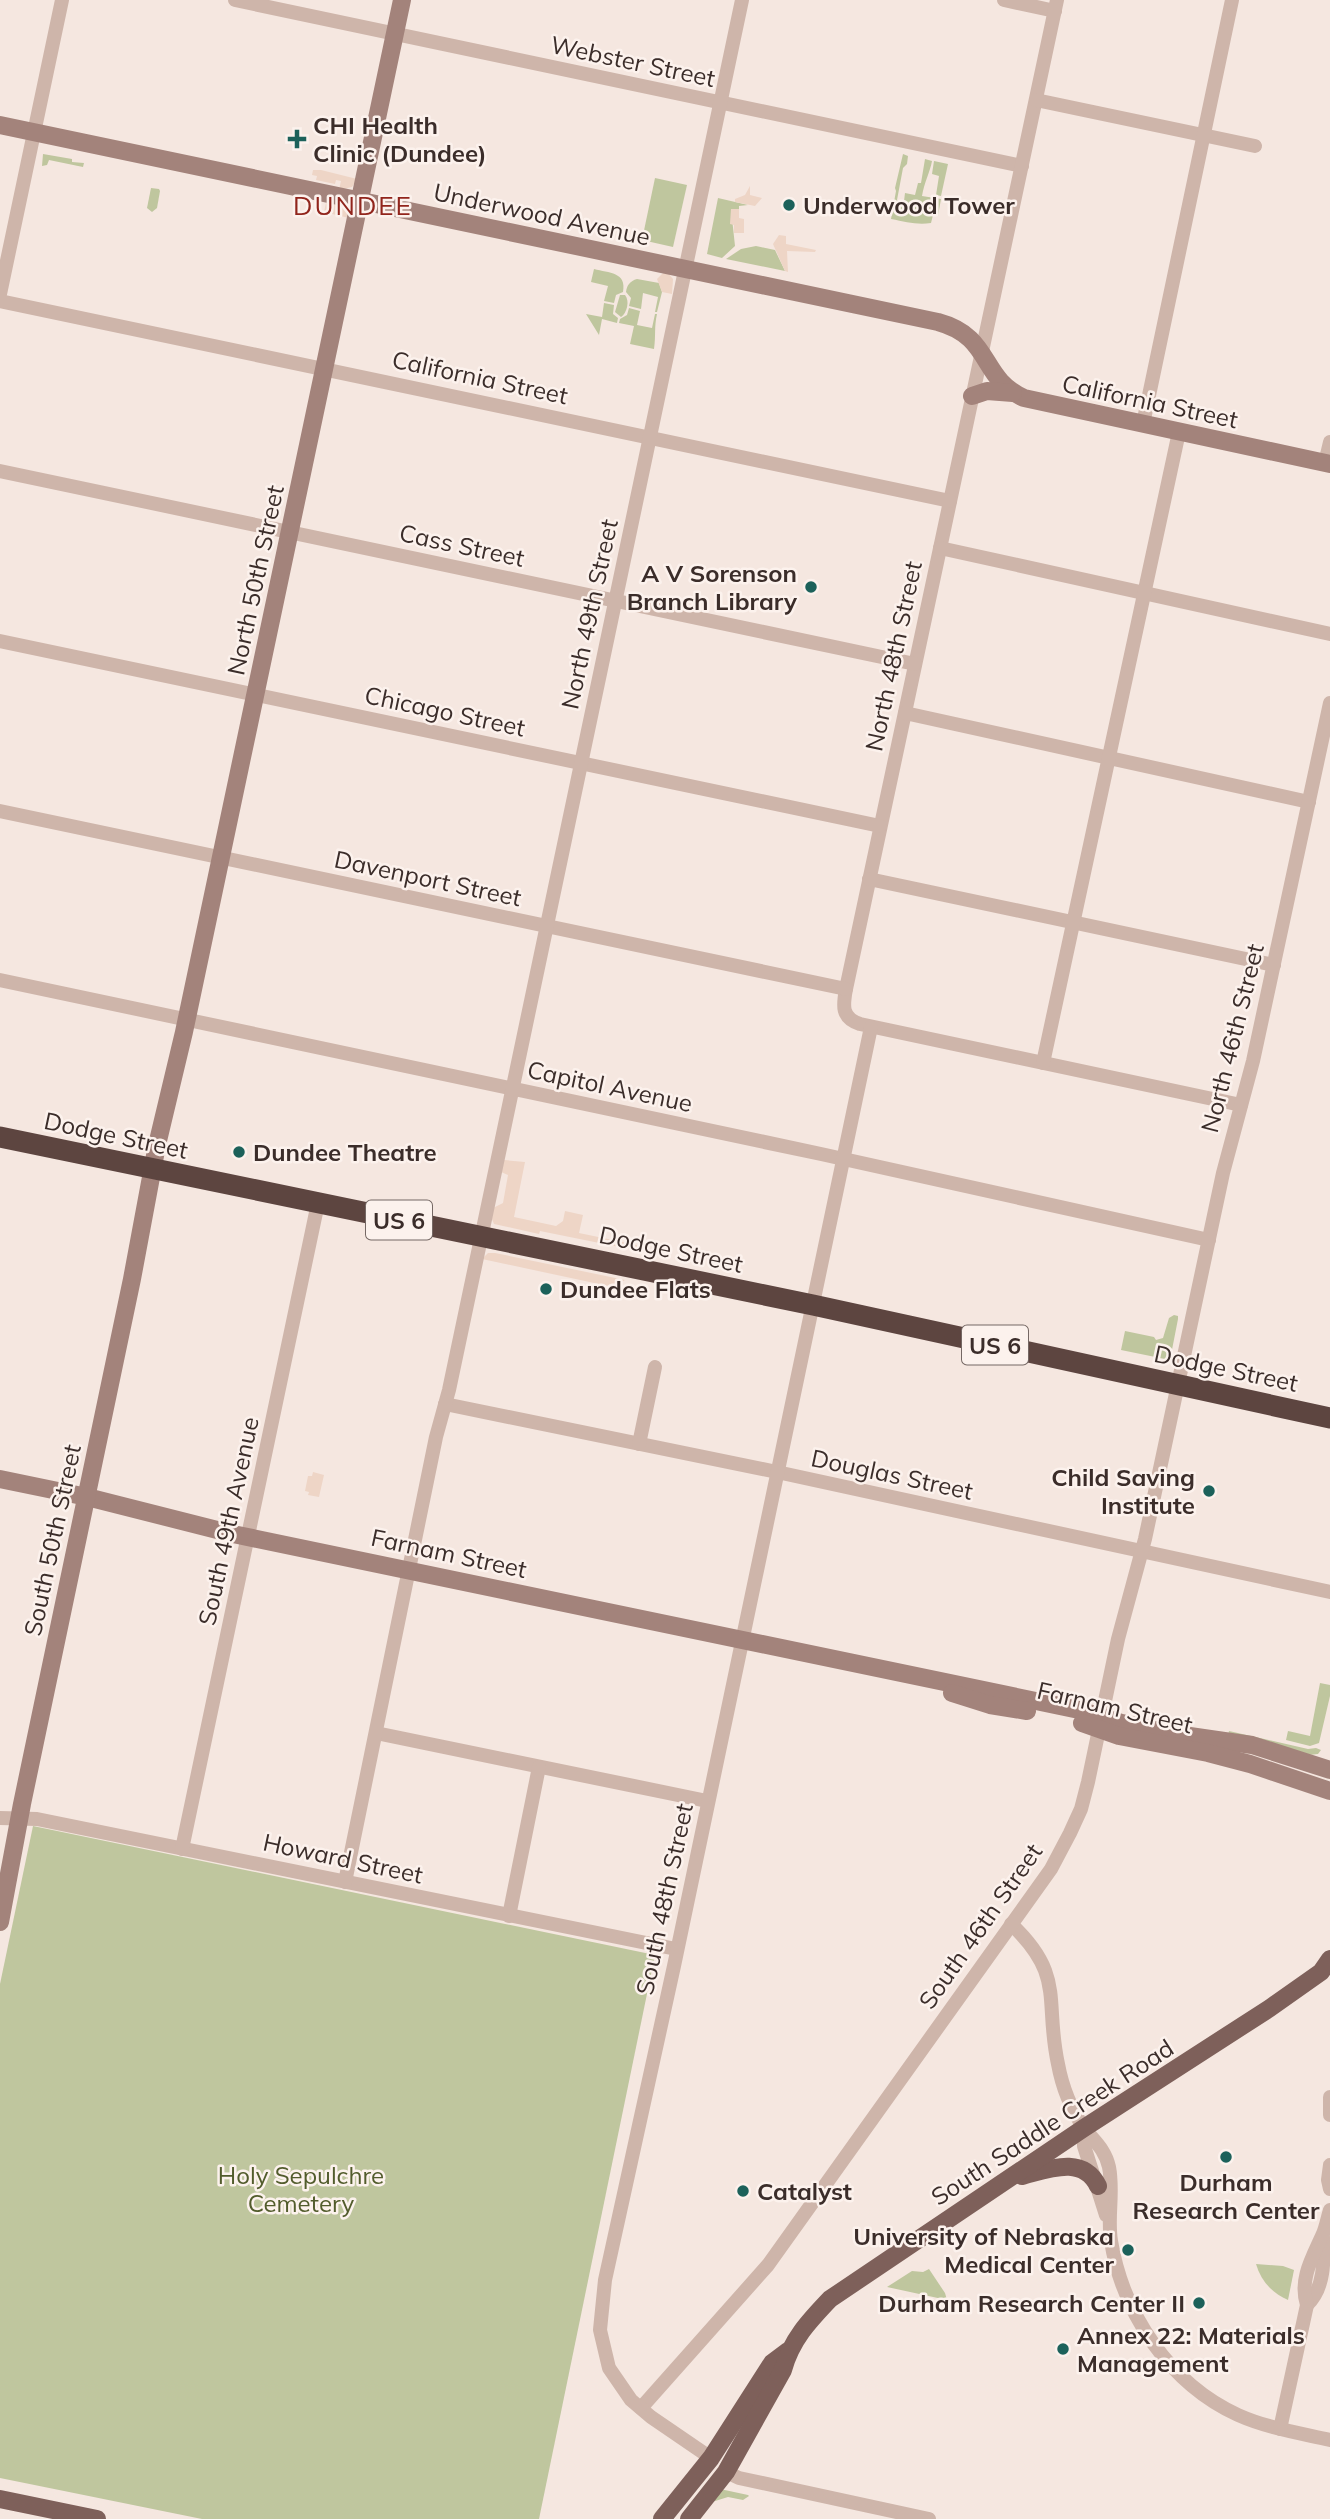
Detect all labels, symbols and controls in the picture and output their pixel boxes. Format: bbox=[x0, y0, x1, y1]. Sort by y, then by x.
street label: Webster Street bbox=[548, 29, 718, 93]
place label: CHI Health Clinic (Dundee) bbox=[313, 110, 486, 168]
marker: CHI Health Clinic (Dundee) bbox=[287, 129, 307, 149]
street label: Underwood Avenue bbox=[431, 176, 653, 252]
district label: DUNDEE bbox=[293, 189, 413, 222]
place label: Underwood Tower bbox=[803, 190, 1015, 220]
marker: Underwood Tower bbox=[781, 197, 797, 213]
street label: California Street bbox=[389, 344, 571, 410]
street label: California Street bbox=[1059, 368, 1241, 434]
street label: North 50th Street bbox=[220, 482, 290, 678]
street label: North 49th Street bbox=[554, 516, 624, 712]
street label: Cass Street bbox=[397, 517, 527, 573]
place label: A V Sorenson Branch Library bbox=[627, 558, 798, 616]
street label: North 48th Street bbox=[858, 558, 928, 754]
marker: A V Sorenson Branch Library bbox=[803, 579, 819, 595]
street label: Chicago Street bbox=[362, 679, 528, 743]
street label: Davenport Street bbox=[332, 844, 524, 912]
street label: North 46th Street bbox=[1194, 940, 1270, 1136]
street label: Capitol Avenue bbox=[525, 1054, 695, 1118]
street label: Dodge Street bbox=[41, 1105, 191, 1165]
place label: Dundee Theatre bbox=[253, 1137, 437, 1167]
marker: Dundee Theatre bbox=[231, 1144, 247, 1160]
road number: US 6 bbox=[366, 1200, 432, 1240]
street label: Dodge Street bbox=[596, 1219, 746, 1279]
place label: Dundee Flats bbox=[560, 1274, 711, 1304]
marker: Dundee Flats bbox=[538, 1281, 554, 1297]
road number: US 6 bbox=[962, 1326, 1028, 1364]
street label: Dodge Street bbox=[1151, 1338, 1301, 1398]
street label: South 49th Avenue bbox=[191, 1414, 265, 1628]
street label: South 50th Street bbox=[17, 1441, 87, 1639]
street label: Douglas Street bbox=[808, 1442, 976, 1506]
place label: Child Saving Institute bbox=[1051, 1462, 1195, 1520]
marker: Child Saving Institute bbox=[1201, 1483, 1217, 1499]
street label: Farnam Street bbox=[368, 1522, 530, 1584]
street label: Farnam Street bbox=[1035, 1675, 1195, 1739]
street label: South 48th Street bbox=[629, 1800, 699, 1998]
street label: Howard Street bbox=[260, 1826, 426, 1890]
street label: South 46th Street bbox=[912, 1837, 1048, 2015]
street label: South Saddle Creek Road bbox=[925, 2032, 1179, 2212]
marker: Durham Research Center bbox=[1218, 2149, 1234, 2165]
park label: Holy Sepulchre Cemetery bbox=[218, 2160, 384, 2218]
place label: Durham Research Center bbox=[1133, 2167, 1320, 2225]
place label: Catalyst bbox=[757, 2176, 852, 2206]
marker: Catalyst bbox=[735, 2183, 751, 2199]
place label: University of Nebraska Medical Center bbox=[853, 2221, 1115, 2279]
marker: University of Nebraska Medical Center bbox=[1120, 2242, 1136, 2258]
place label: Durham Research Center II bbox=[878, 2288, 1185, 2318]
marker: Durham Research Center II bbox=[1191, 2295, 1207, 2311]
place label: Annex 22: Materials Management bbox=[1077, 2320, 1305, 2378]
marker: Annex 22: Materials Management bbox=[1055, 2341, 1071, 2357]

